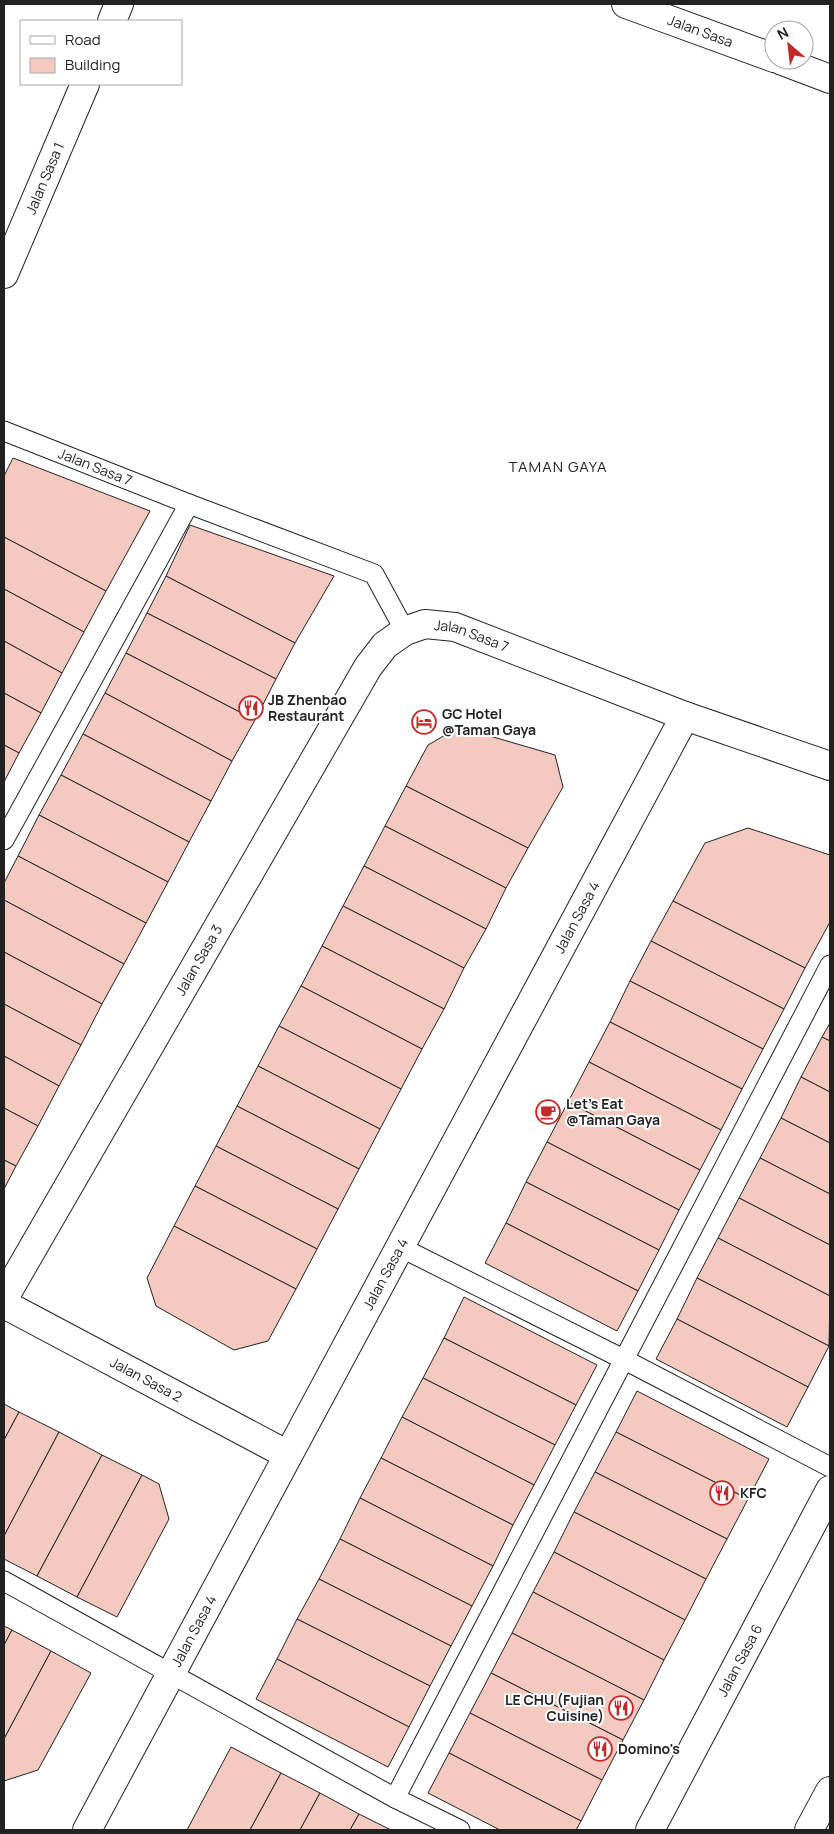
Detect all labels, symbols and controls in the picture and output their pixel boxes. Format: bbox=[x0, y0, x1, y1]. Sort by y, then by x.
street label: Jalan Sasa bbox=[665, 10, 736, 51]
legend bbox=[20, 20, 182, 85]
north arrow bbox=[764, 20, 814, 70]
text: N bbox=[774, 22, 792, 44]
text: Road bbox=[65, 29, 101, 50]
text: Building bbox=[65, 54, 120, 75]
street label: Jalan Sasa 1 bbox=[21, 139, 68, 217]
street label: Jalan Sasa 7 bbox=[56, 443, 135, 490]
district label: TAMAN GAYA bbox=[508, 456, 608, 477]
street label: Jalan Sasa 7 bbox=[433, 615, 512, 656]
place label: JB Zhenbao Restaurant bbox=[268, 690, 347, 725]
restaurant icon: JB Zhenbao Restaurant bbox=[238, 695, 264, 721]
place label: GC Hotel @Taman Gaya bbox=[442, 704, 536, 739]
hotel icon: GC Hotel @Taman Gaya bbox=[411, 709, 437, 735]
street label: Jalan Sasa 4 bbox=[549, 878, 604, 956]
street label: Jalan Sasa 3 bbox=[171, 921, 226, 999]
place label: Let's Eat @Taman Gaya bbox=[566, 1094, 660, 1129]
cafe icon: Let's Eat @Taman Gaya bbox=[535, 1099, 561, 1125]
street label: Jalan Sasa 4 bbox=[358, 1234, 412, 1313]
street label: Jalan Sasa 2 bbox=[107, 1352, 186, 1406]
restaurant icon: KFC bbox=[709, 1480, 735, 1506]
place label: KFC bbox=[740, 1483, 767, 1502]
street label: Jalan Sasa 4 bbox=[166, 1591, 221, 1670]
street label: Jalan Sasa 6 bbox=[712, 1620, 766, 1700]
place label: LE CHU (Fujian Cuisine) bbox=[505, 1690, 604, 1725]
restaurant icon: LE CHU (Fujian Cuisine) bbox=[608, 1695, 634, 1721]
restaurant icon: Domino's bbox=[587, 1736, 613, 1762]
place label: Domino's bbox=[618, 1739, 680, 1758]

